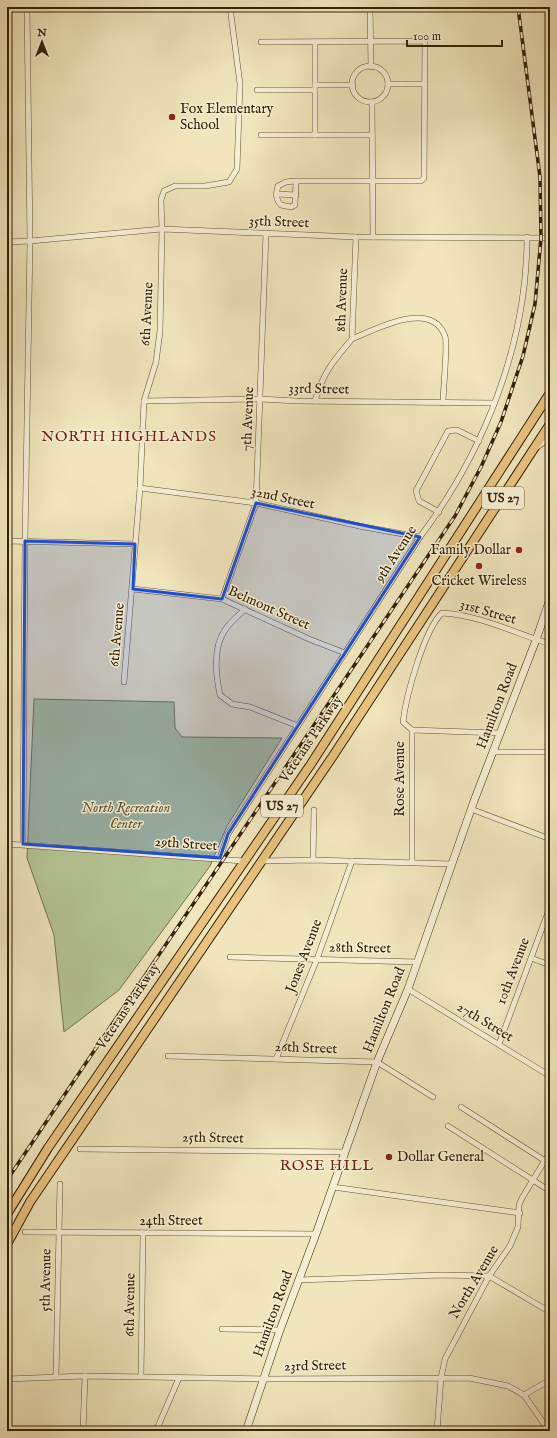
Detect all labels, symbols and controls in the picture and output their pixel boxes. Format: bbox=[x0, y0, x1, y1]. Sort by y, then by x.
north arrow bbox=[22, 22, 62, 62]
scale bar bbox=[407, 22, 502, 48]
text: N bbox=[36, 26, 47, 40]
text: 100 m bbox=[413, 29, 441, 44]
place label: Fox Elementary School bbox=[180, 100, 274, 134]
marker: Fox Elementary School bbox=[167, 112, 177, 122]
street label: 35th Street bbox=[249, 212, 310, 232]
street label: 8th Avenue bbox=[332, 267, 352, 332]
street label: 6th Avenue bbox=[136, 281, 158, 346]
street label: 33rd Street bbox=[288, 379, 350, 399]
street label: 7th Avenue bbox=[238, 386, 258, 452]
district label: NORTH HIGHLANDS bbox=[41, 427, 217, 446]
street label: 32nd Street bbox=[250, 482, 317, 514]
road number: US 27 bbox=[482, 487, 524, 509]
street label: 9th Avenue bbox=[370, 522, 421, 587]
place label: Family Dollar bbox=[431, 541, 511, 559]
marker: Family Dollar bbox=[514, 545, 524, 555]
marker: Cricket Wireless bbox=[474, 561, 484, 571]
place label: Cricket Wireless bbox=[431, 572, 527, 590]
street label: Belmont Street bbox=[225, 582, 313, 634]
street label: 31st Street bbox=[458, 595, 519, 629]
street label: 6th Avenue bbox=[105, 602, 129, 668]
street label: Hamilton Road bbox=[472, 660, 522, 752]
street label: Veterans Parkway bbox=[275, 692, 347, 787]
street label: Rose Avenue bbox=[391, 741, 409, 817]
road number: US 27 bbox=[261, 795, 303, 817]
park label: North Recreation Center bbox=[82, 799, 170, 833]
street label: 29th Street bbox=[154, 833, 218, 855]
street label: Jones Avenue bbox=[281, 916, 326, 997]
street label: 10th Avenue bbox=[492, 935, 534, 1007]
street label: 28th Street bbox=[329, 938, 391, 958]
street label: Veterans Parkway bbox=[92, 959, 164, 1054]
street label: Hamilton Road bbox=[359, 964, 410, 1056]
street label: 27th Street bbox=[453, 998, 517, 1046]
street label: 26th Street bbox=[274, 1038, 338, 1058]
street label: 25th Street bbox=[182, 1128, 244, 1148]
place label: Dollar General bbox=[397, 1148, 484, 1166]
marker: Dollar General bbox=[384, 1152, 394, 1162]
district label: ROSE HILL bbox=[280, 1156, 374, 1175]
street label: 24th Street bbox=[139, 1212, 203, 1230]
street label: North Avenue bbox=[445, 1242, 503, 1322]
street label: 5th Avenue bbox=[36, 1248, 56, 1312]
street label: Hamilton Road bbox=[249, 1268, 297, 1360]
street label: 6th Avenue bbox=[120, 1272, 140, 1337]
street label: 23rd Street bbox=[284, 1356, 346, 1376]

